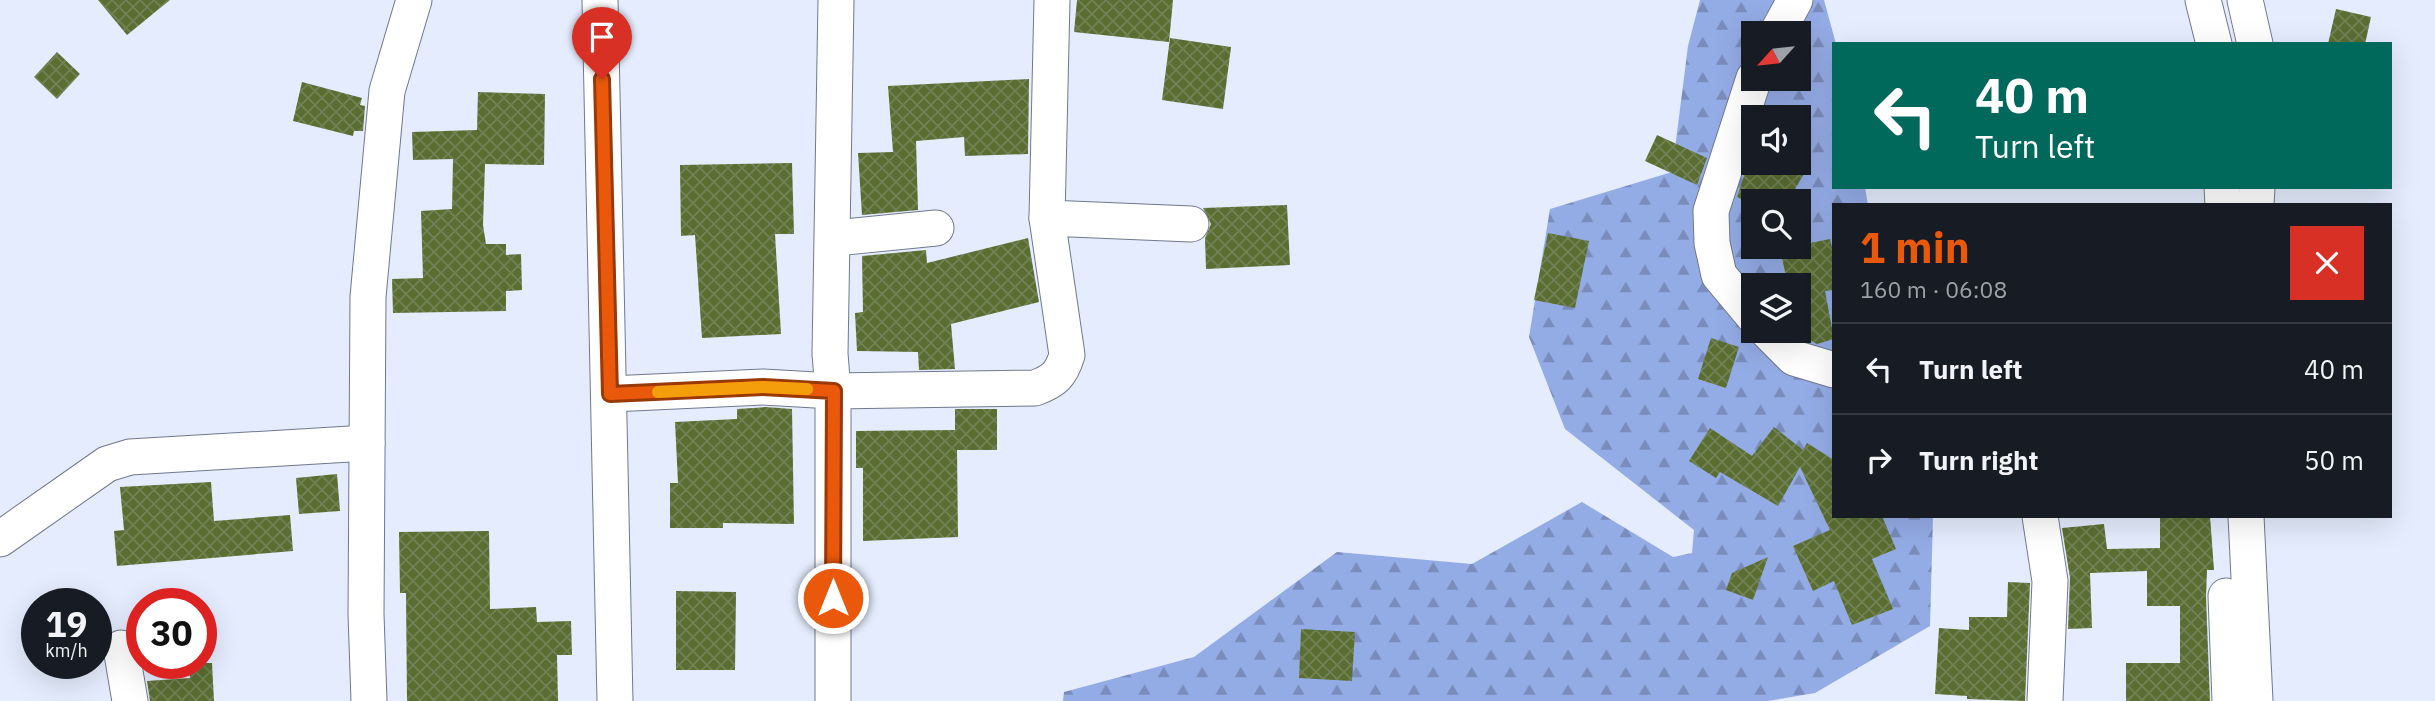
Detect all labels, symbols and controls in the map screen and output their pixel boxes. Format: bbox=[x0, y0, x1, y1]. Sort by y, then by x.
pin bbox=[572, 7, 632, 79]
icon: arrive bbox=[583, 18, 621, 56]
north arrow bbox=[1741, 21, 1811, 91]
map controls bbox=[1741, 21, 1811, 343]
text: 40 m bbox=[1975, 63, 2089, 126]
icon: left bbox=[1860, 70, 1951, 161]
button: sound bbox=[1741, 105, 1811, 175]
text: Turn left bbox=[1975, 125, 2095, 167]
button: search bbox=[1741, 189, 1811, 259]
text: 1 min bbox=[1860, 220, 1970, 275]
button: close bbox=[2290, 226, 2364, 300]
button: layers bbox=[1741, 273, 1811, 343]
text: 160 m · 06:08 bbox=[1860, 274, 2007, 304]
icon: left bbox=[1860, 350, 1898, 388]
text: Turn left bbox=[1919, 352, 2022, 386]
text: 40 m bbox=[2304, 352, 2364, 386]
icon: right bbox=[1860, 441, 1898, 479]
text: Turn right bbox=[1919, 443, 2038, 477]
text: 50 m bbox=[2304, 443, 2364, 477]
position arrow bbox=[796, 561, 870, 635]
speed limit sign: 30 bbox=[126, 588, 217, 679]
text: 19 bbox=[45, 601, 88, 647]
text: km/h bbox=[45, 639, 88, 662]

